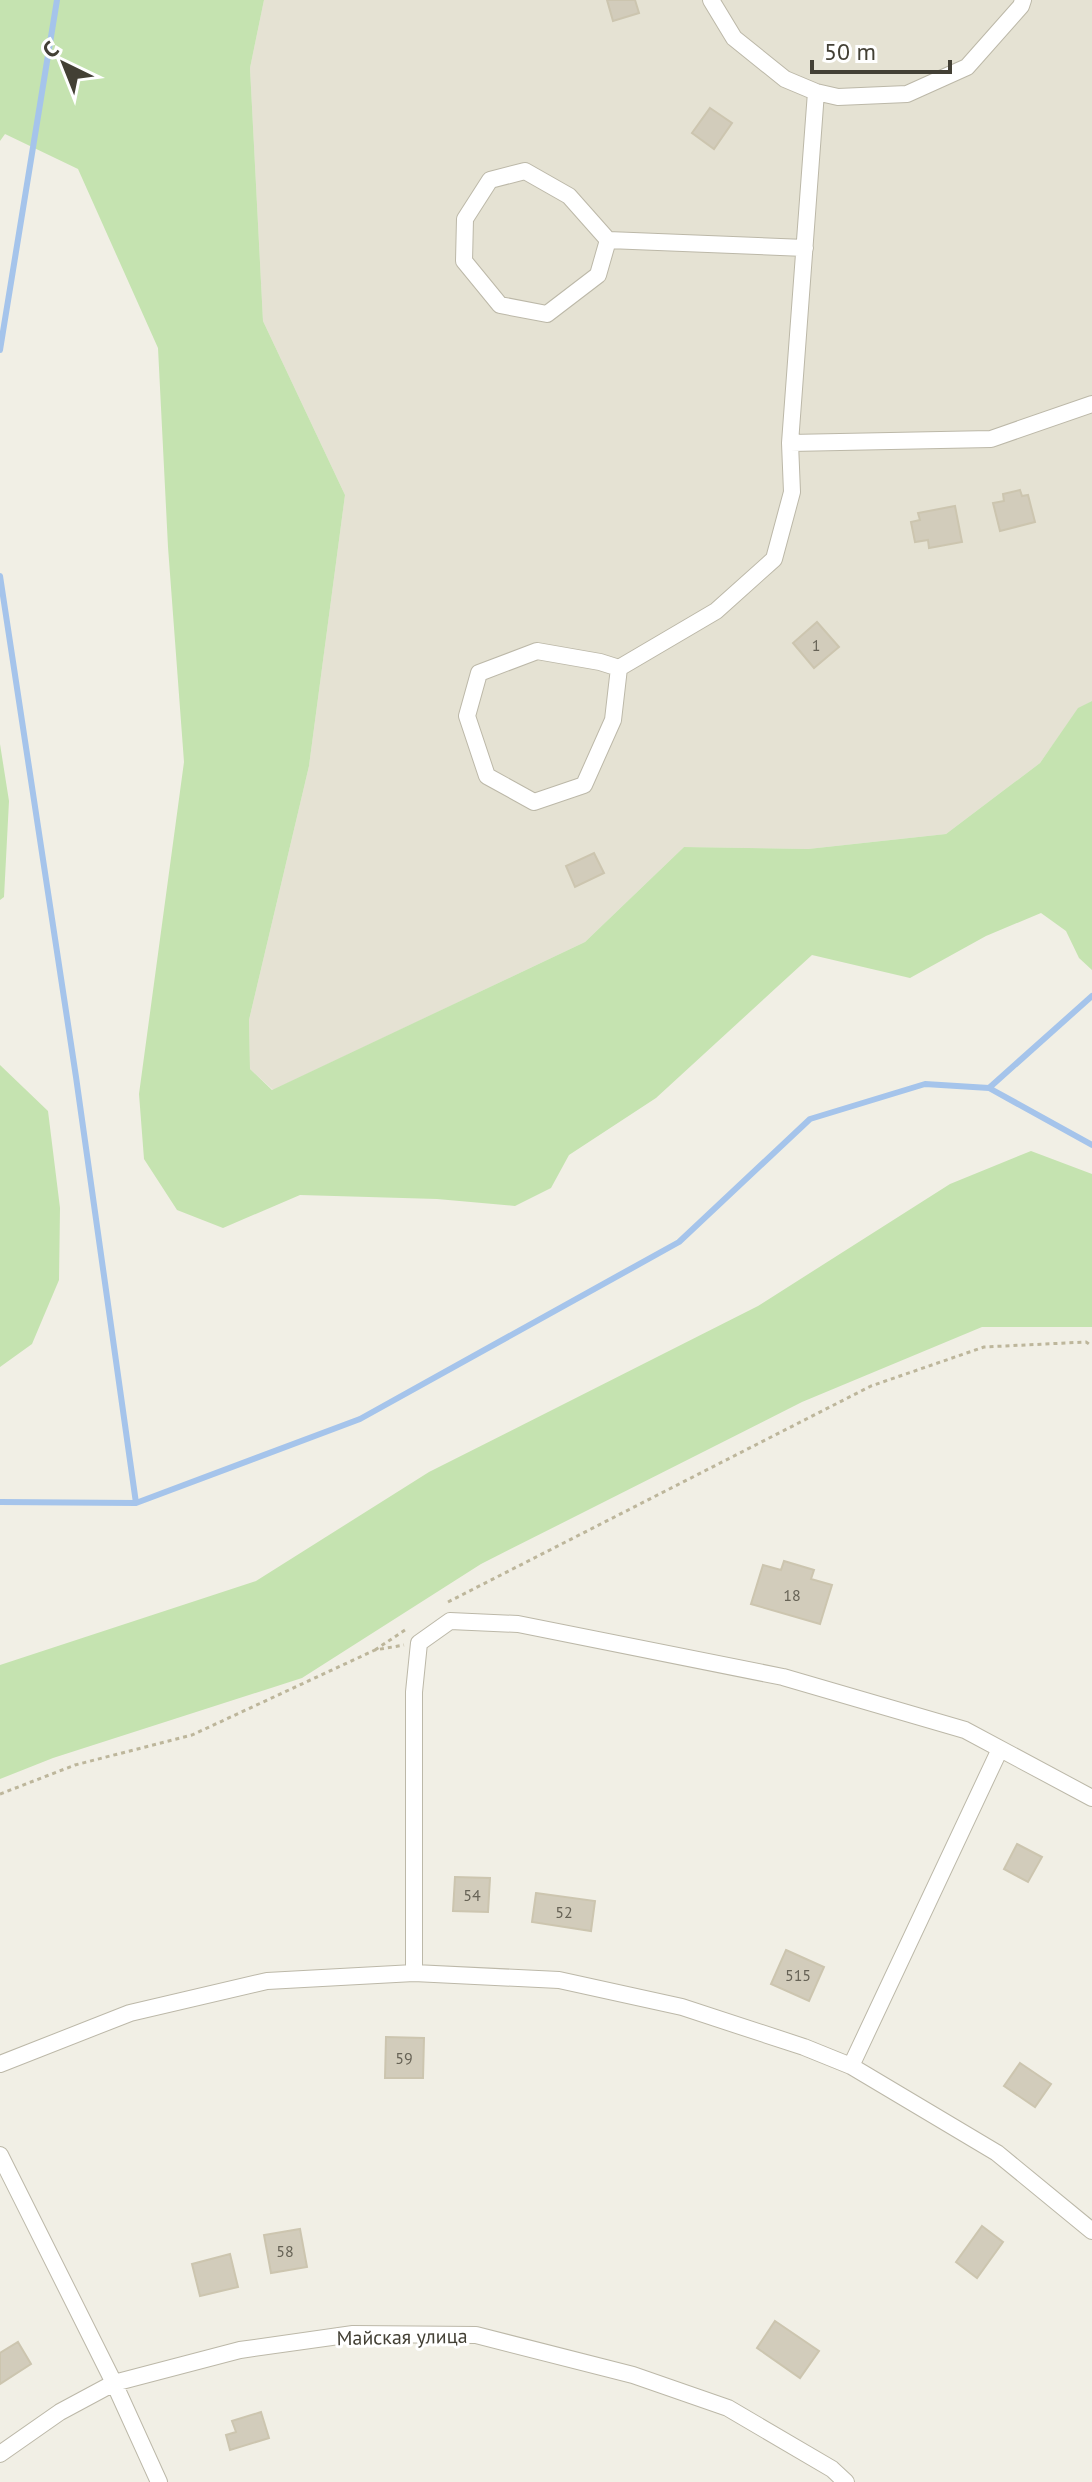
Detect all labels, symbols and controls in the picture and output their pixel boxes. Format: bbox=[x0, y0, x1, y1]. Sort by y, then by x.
north arrow bbox=[24, 24, 104, 104]
scale bar bbox=[812, 24, 950, 74]
text: С bbox=[36, 35, 64, 64]
text: 50 m bbox=[824, 36, 876, 67]
house number: 1 bbox=[812, 635, 820, 655]
house number: 18 bbox=[783, 1585, 801, 1605]
house number: 54 bbox=[463, 1885, 481, 1905]
house number: 52 bbox=[555, 1902, 573, 1922]
house number: 515 bbox=[785, 1965, 811, 1985]
house number: 59 bbox=[395, 2048, 413, 2068]
house number: 58 bbox=[276, 2241, 294, 2261]
street label: Майская улица bbox=[336, 2323, 468, 2351]

